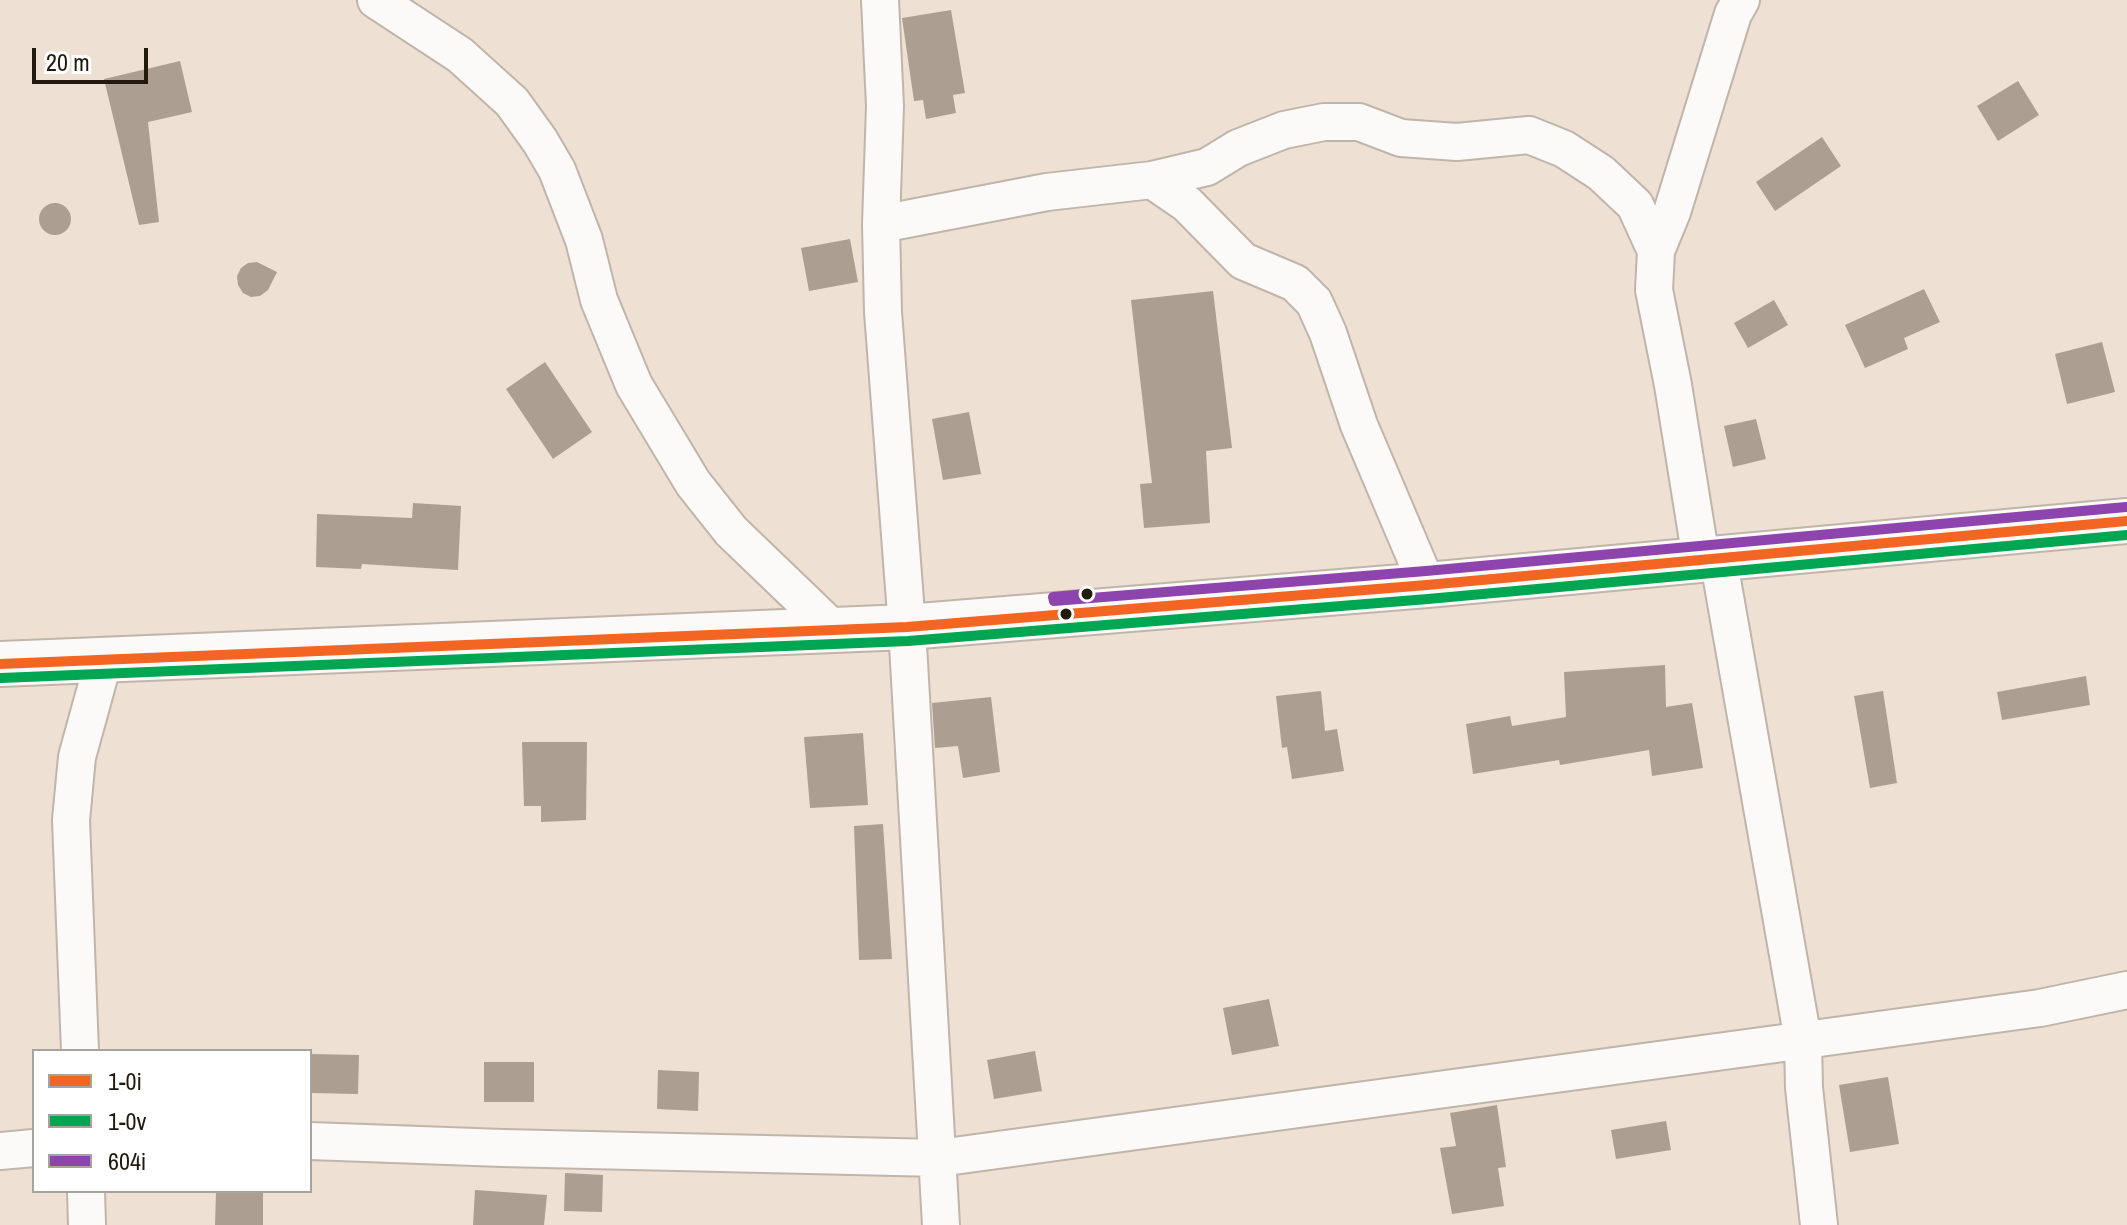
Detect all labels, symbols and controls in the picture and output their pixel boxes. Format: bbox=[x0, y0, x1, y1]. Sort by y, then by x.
scale bar bbox=[36, 32, 152, 82]
text: 20 m bbox=[46, 46, 90, 78]
unlabelled marker bbox=[1079, 586, 1095, 602]
unlabelled marker bbox=[1058, 606, 1074, 622]
legend bbox=[32, 1049, 312, 1193]
text: 1-0i bbox=[108, 1065, 142, 1097]
text: 1-0v bbox=[108, 1105, 146, 1137]
text: 604i bbox=[108, 1145, 146, 1177]

